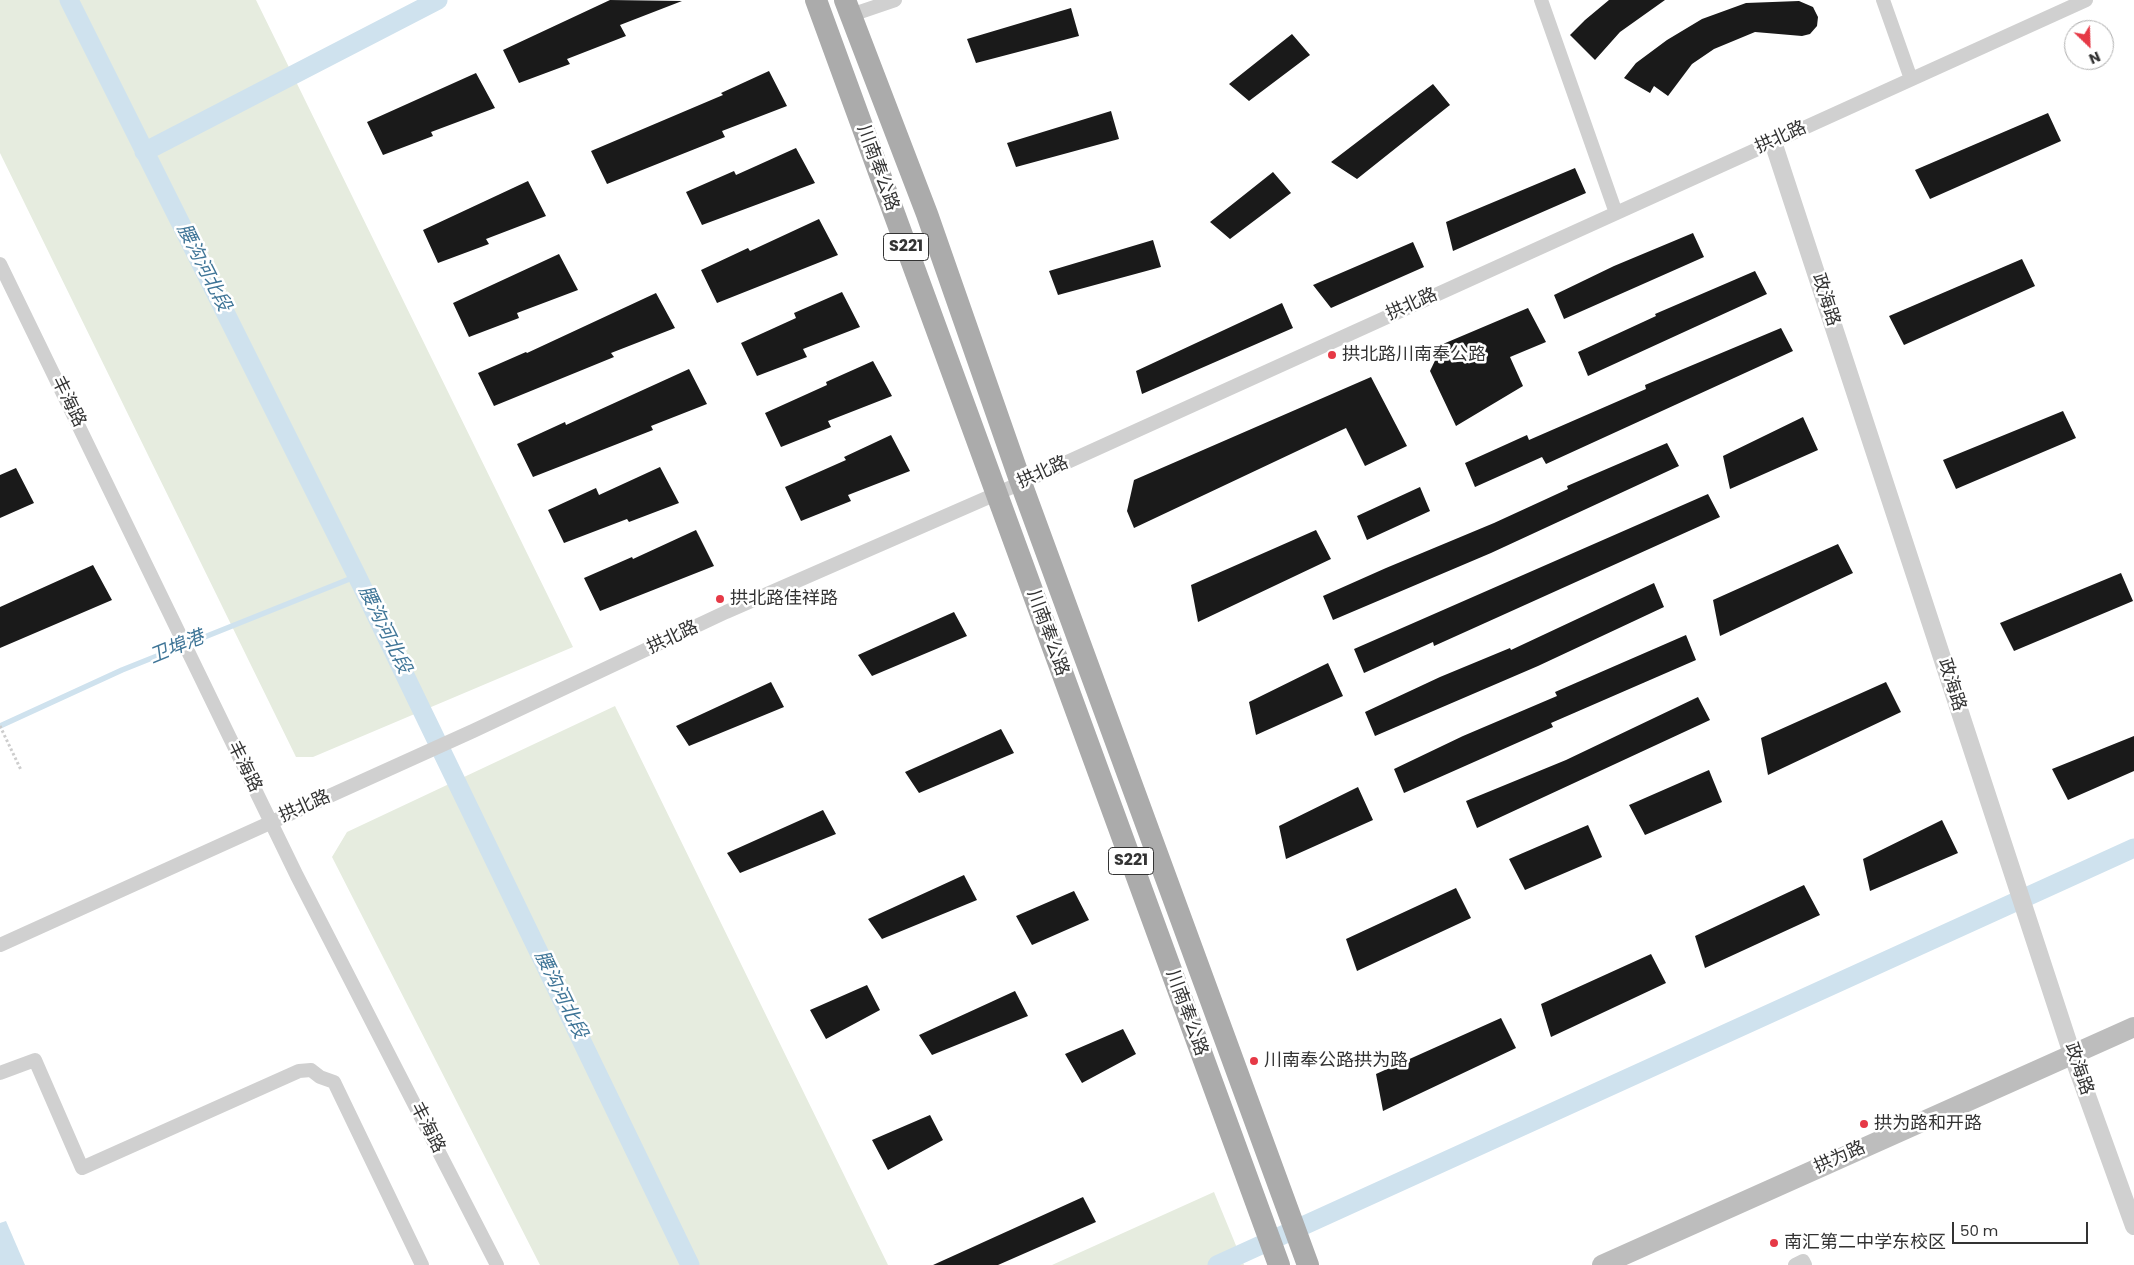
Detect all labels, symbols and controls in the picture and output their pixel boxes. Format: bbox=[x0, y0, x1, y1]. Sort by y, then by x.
north arrow bbox=[2064, 20, 2114, 70]
text: N bbox=[2086, 47, 2104, 69]
street label: 拱北路 bbox=[1752, 117, 1810, 159]
street label: 川南奉公路 bbox=[851, 122, 903, 214]
water label: 腰沟河北段 bbox=[171, 221, 235, 315]
road number: S221 bbox=[884, 233, 928, 260]
street label: 政海路 bbox=[1806, 271, 1844, 329]
street label: 拱北路 bbox=[1383, 284, 1441, 326]
place label: 拱北路川南奉公路 bbox=[1342, 344, 1486, 366]
marker: 拱北路川南奉公路 bbox=[1326, 349, 1338, 361]
street label: 丰海路 bbox=[46, 373, 90, 431]
street label: 拱北路 bbox=[1014, 452, 1072, 494]
water label: 腰沟河北段 bbox=[353, 582, 415, 678]
street label: 川南奉公路 bbox=[1021, 587, 1073, 679]
place label: 拱北路佳祥路 bbox=[730, 588, 838, 610]
marker: 拱北路佳祥路 bbox=[714, 593, 726, 605]
street label: 拱北路 bbox=[644, 617, 702, 659]
water label: 卫埠港 bbox=[146, 627, 208, 669]
street label: 政海路 bbox=[1932, 656, 1970, 714]
street label: 丰海路 bbox=[222, 738, 266, 796]
street label: 拱北路 bbox=[276, 786, 334, 828]
road number: S221 bbox=[1108, 848, 1154, 874]
water label: 腰沟河北段 bbox=[529, 947, 591, 1043]
street label: 川南奉公路 bbox=[1160, 967, 1212, 1059]
street label: 政海路 bbox=[2059, 1040, 2097, 1098]
place label: 川南奉公路拱为路 bbox=[1264, 1050, 1408, 1072]
marker: 川南奉公路拱为路 bbox=[1248, 1055, 1260, 1067]
street label: 丰海路 bbox=[405, 1099, 449, 1157]
place label: 拱为路和开路 bbox=[1874, 1113, 1982, 1135]
marker: 拱为路和开路 bbox=[1858, 1118, 1870, 1130]
street label: 拱为路 bbox=[1811, 1137, 1869, 1179]
scale bar bbox=[1954, 1212, 2090, 1244]
text: 50 m bbox=[1960, 1220, 1998, 1241]
place label: 南汇第二中学东校区 bbox=[1784, 1232, 1946, 1254]
marker: 南汇第二中学东校区 bbox=[1768, 1237, 1780, 1249]

